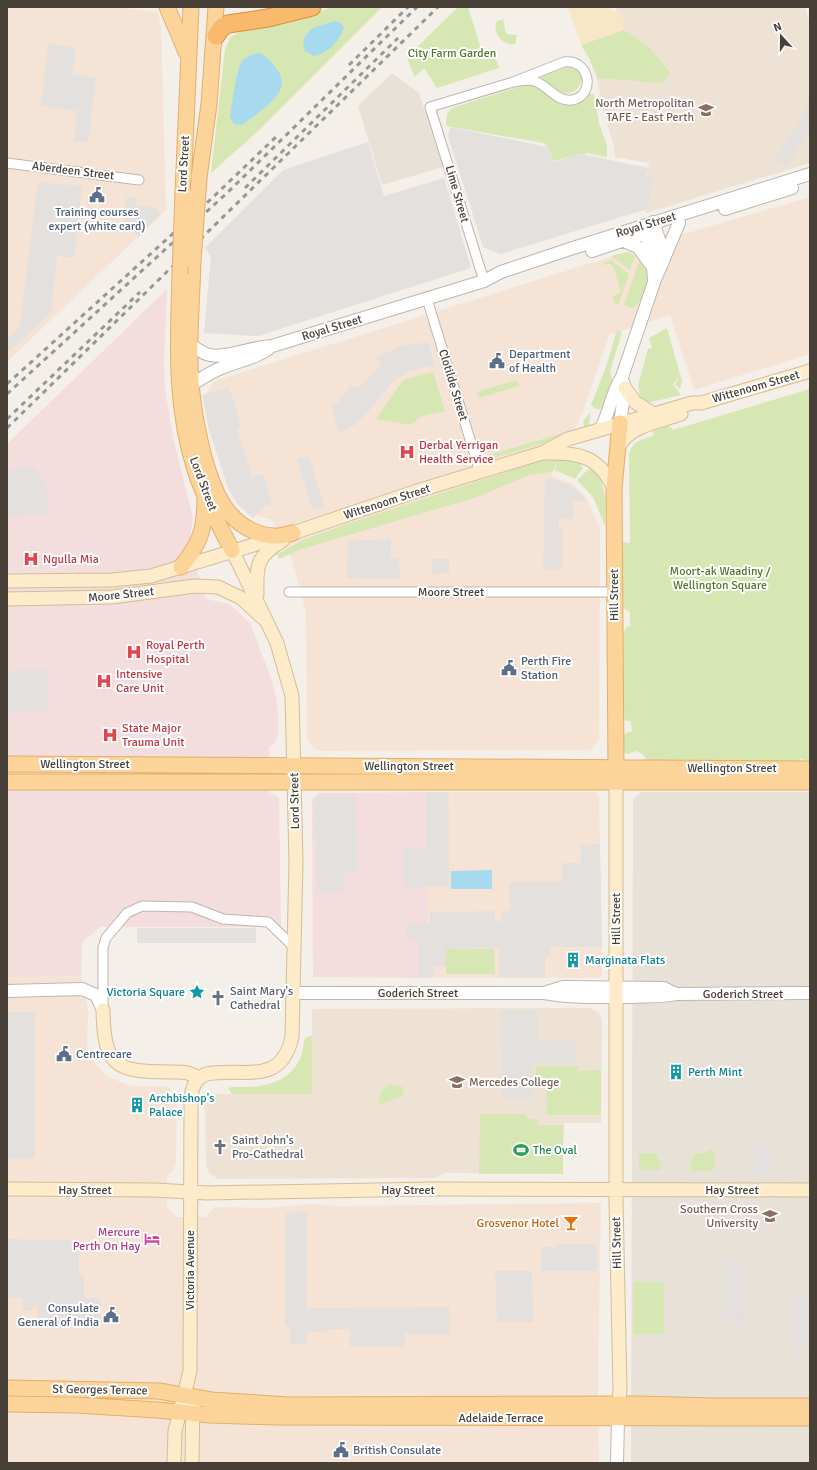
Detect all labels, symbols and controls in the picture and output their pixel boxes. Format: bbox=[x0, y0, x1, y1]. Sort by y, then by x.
north arrow bbox=[761, 16, 801, 56]
text: N bbox=[772, 20, 783, 35]
park label: City Farm Garden bbox=[408, 46, 496, 61]
place label: North Metropolitan TAFE - East Perth bbox=[595, 96, 694, 125]
school or university icon: North Metropolitan TAFE - East Perth bbox=[697, 101, 715, 119]
street label: Lord Street bbox=[175, 135, 193, 193]
street label: Aberdeen Street bbox=[31, 159, 115, 183]
street label: Lime Street bbox=[442, 164, 472, 224]
public building icon: Training courses expert (white card) bbox=[88, 186, 106, 204]
place label: Training courses expert (white card) bbox=[49, 205, 145, 234]
street label: Royal Street bbox=[614, 209, 678, 241]
street label: Royal Street bbox=[300, 312, 364, 344]
street label: Clotilde Street bbox=[435, 347, 471, 423]
place label: Department of Health bbox=[509, 347, 570, 376]
public building icon: Department of Health bbox=[488, 352, 506, 370]
street label: Wittenoom Street bbox=[711, 367, 801, 407]
place label: Derbal Yerrigan Health Service bbox=[419, 438, 498, 467]
hospital icon: Derbal Yerrigan Health Service bbox=[398, 443, 416, 461]
street label: Lord Street bbox=[186, 455, 220, 513]
street label: Wittenoom Street bbox=[342, 481, 432, 523]
hospital icon: Ngulla Mia bbox=[22, 550, 40, 568]
place label: Ngulla Mia bbox=[43, 552, 99, 567]
park label: Moort-ak Waadiny / Wellington Square bbox=[669, 564, 771, 593]
street label: Hill Street bbox=[607, 569, 622, 621]
street label: Moore Street bbox=[87, 584, 155, 606]
street label: Moore Street bbox=[418, 585, 484, 600]
place label: Royal Perth Hospital bbox=[146, 638, 205, 667]
hospital icon: Royal Perth Hospital bbox=[125, 643, 143, 661]
place label: Perth Fire Station bbox=[521, 654, 571, 683]
public building icon: Perth Fire Station bbox=[500, 659, 518, 677]
place label: Intensive Care Unit bbox=[116, 667, 164, 696]
hospital icon: Intensive Care Unit bbox=[95, 672, 113, 690]
place label: State Major Trauma Unit bbox=[122, 721, 185, 750]
hospital icon: State Major Trauma Unit bbox=[101, 726, 119, 744]
street label: Wellington Street bbox=[40, 757, 130, 772]
street label: Wellington Street bbox=[364, 759, 454, 774]
street label: Wellington Street bbox=[687, 761, 777, 776]
street label: Lord Street bbox=[287, 772, 303, 830]
street label: Hill Street bbox=[609, 893, 624, 945]
building icon: Marginata Flats bbox=[564, 951, 582, 969]
place label: Marginata Flats bbox=[585, 953, 665, 968]
place icon: Victoria Square bbox=[188, 983, 206, 1001]
place label: Saint Mary's Cathedral bbox=[230, 984, 293, 1013]
place label: Victoria Square bbox=[106, 985, 185, 1000]
street label: Goderich Street bbox=[378, 986, 458, 1001]
street label: Goderich Street bbox=[703, 987, 783, 1002]
church icon: Saint Mary's Cathedral bbox=[209, 989, 227, 1007]
public building icon: Centrecare bbox=[55, 1045, 73, 1063]
place label: Centrecare bbox=[76, 1047, 132, 1062]
building icon: Perth Mint bbox=[667, 1063, 685, 1081]
place label: Perth Mint bbox=[688, 1065, 742, 1080]
school or university icon: Mercedes College bbox=[448, 1073, 466, 1091]
place label: Mercedes College bbox=[469, 1075, 559, 1090]
place label: Archbishop's Palace bbox=[149, 1091, 214, 1120]
building icon: Archbishop's Palace bbox=[128, 1096, 146, 1114]
place label: Saint John's Pro-Cathedral bbox=[232, 1133, 304, 1162]
church icon: Saint John's Pro-Cathedral bbox=[211, 1138, 229, 1156]
sports icon: The Oval bbox=[512, 1141, 530, 1159]
place label: The Oval bbox=[533, 1143, 578, 1158]
street label: Hay Street bbox=[58, 1183, 112, 1198]
street label: Hay Street bbox=[381, 1183, 435, 1198]
street label: Hay Street bbox=[705, 1183, 759, 1198]
place label: Southern Cross University bbox=[680, 1202, 758, 1231]
school or university icon: Southern Cross University bbox=[761, 1207, 779, 1225]
bar icon: Grosvenor Hotel bbox=[562, 1214, 580, 1232]
place label: Grosvenor Hotel bbox=[477, 1216, 559, 1231]
street label: Hill Street bbox=[609, 1217, 625, 1269]
place label: Mercure Perth On Hay bbox=[73, 1225, 140, 1254]
hotel icon: Mercure Perth On Hay bbox=[143, 1230, 161, 1248]
street label: Victoria Avenue bbox=[183, 1230, 198, 1310]
place label: Consulate General of India bbox=[18, 1301, 99, 1330]
public building icon: Consulate General of India bbox=[102, 1306, 120, 1324]
street label: St Georges Terrace bbox=[52, 1382, 148, 1398]
street label: Adelaide Terrace bbox=[459, 1411, 543, 1426]
public building icon: British Consulate bbox=[332, 1441, 350, 1459]
place label: British Consulate bbox=[353, 1443, 441, 1458]

